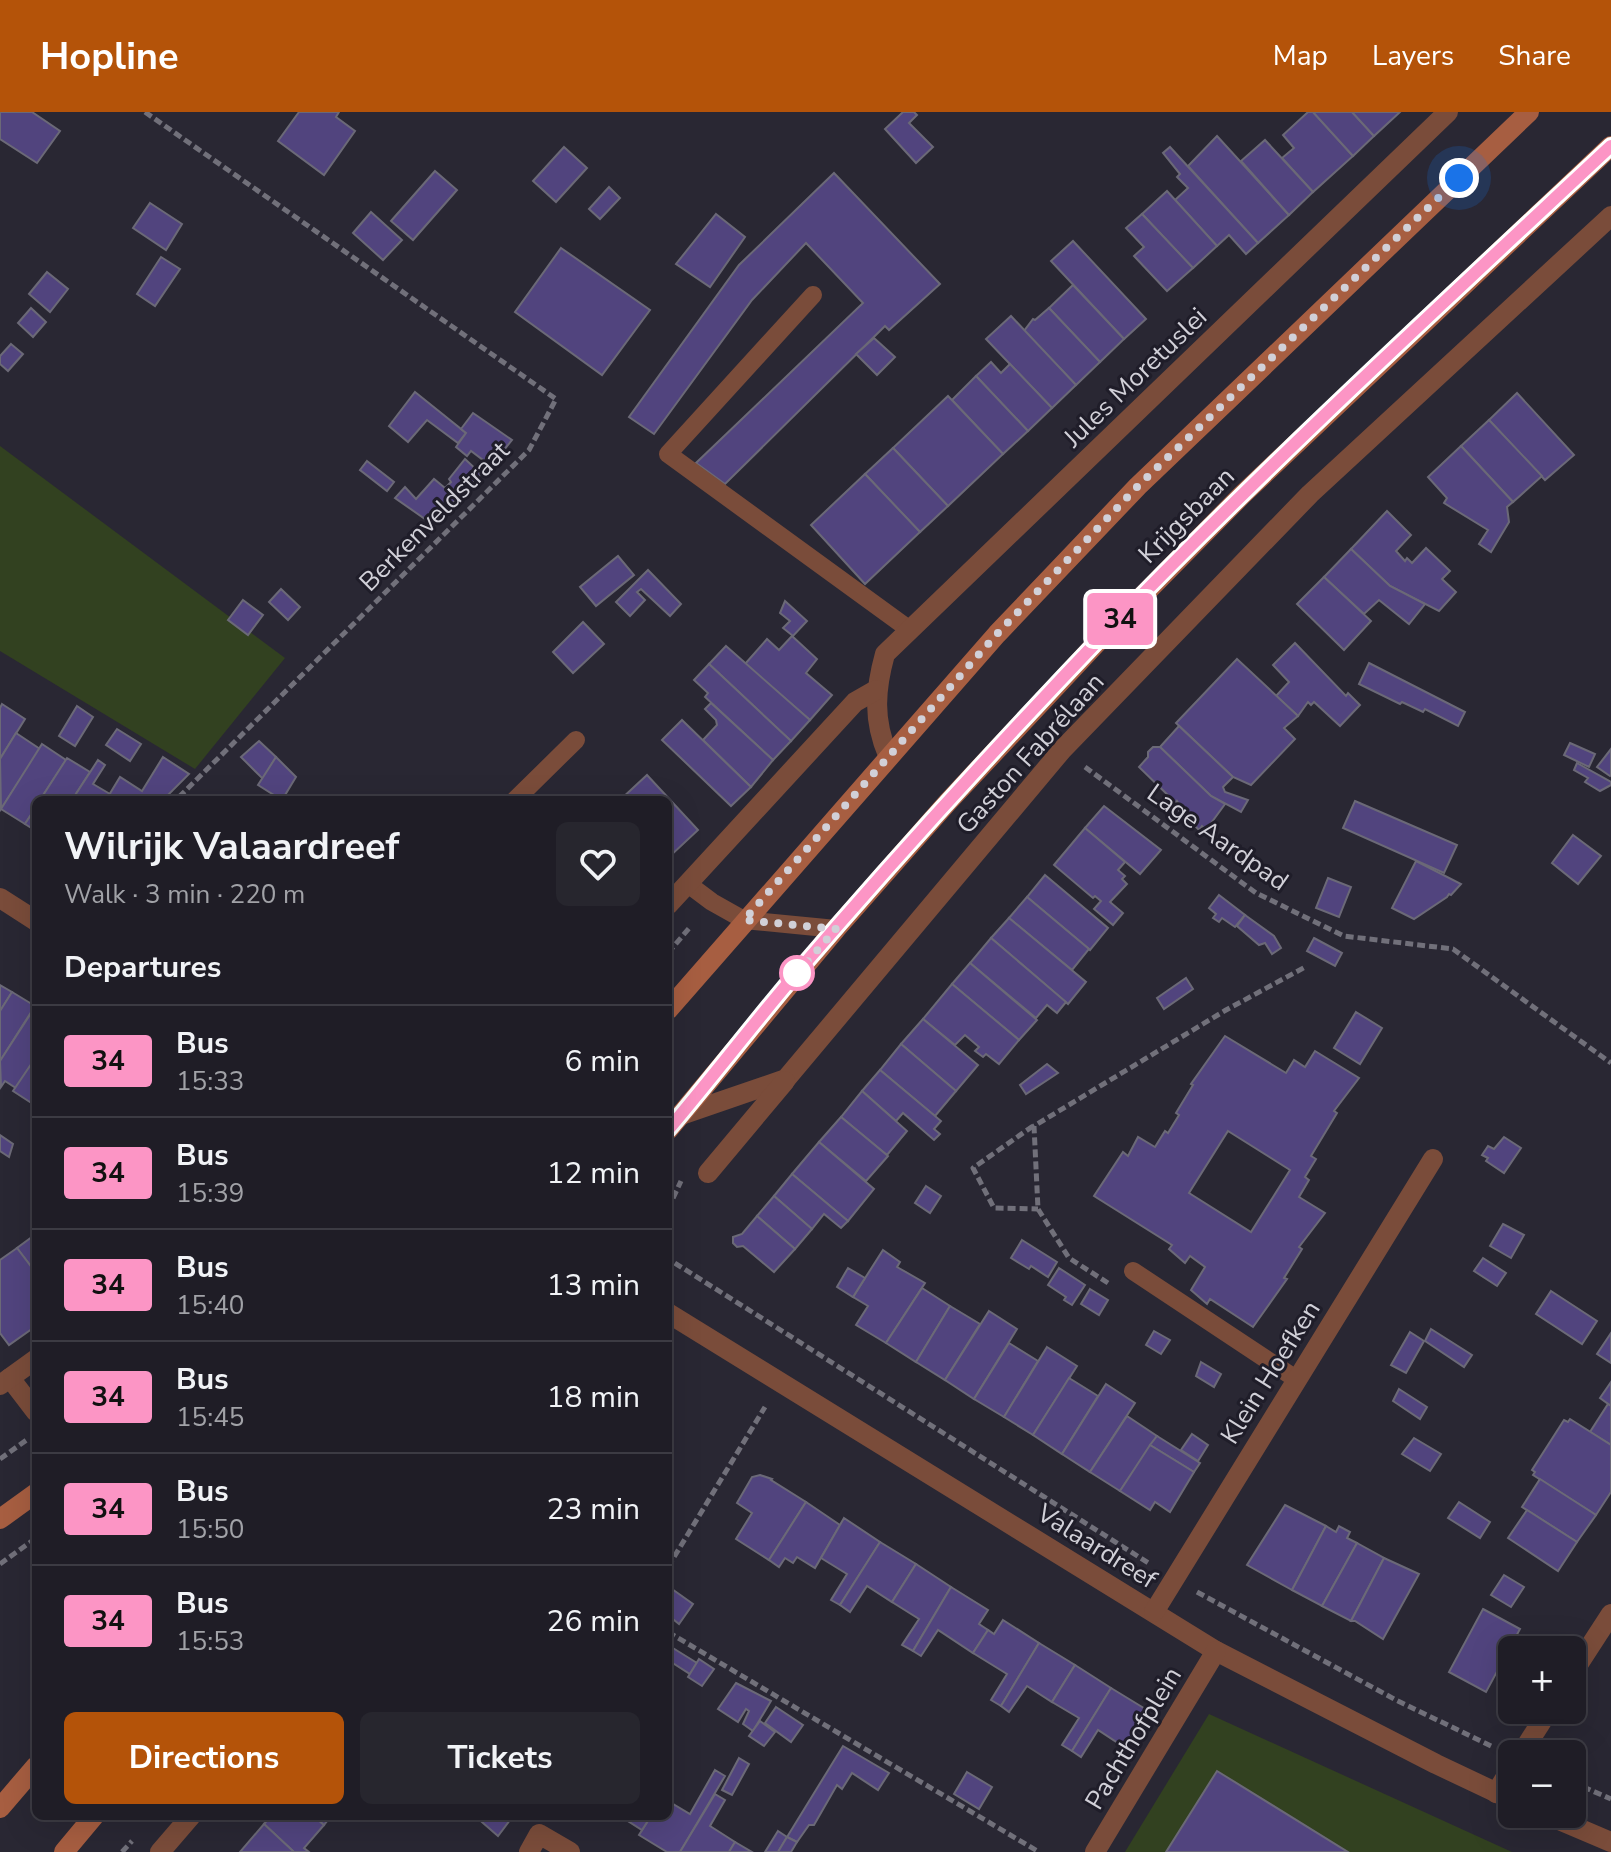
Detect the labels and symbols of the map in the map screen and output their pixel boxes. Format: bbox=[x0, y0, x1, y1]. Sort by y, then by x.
your location bbox=[1439, 158, 1479, 198]
street label: Jules Moretuslei bbox=[1055, 300, 1215, 456]
street label: Berkenveldstraat bbox=[352, 433, 518, 599]
street label: Krijgsbaan bbox=[1131, 460, 1242, 571]
line badge: 34 bbox=[1084, 593, 1156, 645]
street label: Gaston Fabrélaan bbox=[949, 665, 1112, 841]
street label: Lage Aardpad bbox=[1140, 776, 1295, 899]
unlabelled marker bbox=[780, 956, 814, 990]
street label: Klein Hoefken bbox=[1212, 1294, 1328, 1451]
street label: Valaardreef bbox=[1029, 1495, 1164, 1597]
street label: Pachthofplein bbox=[1077, 1660, 1190, 1816]

